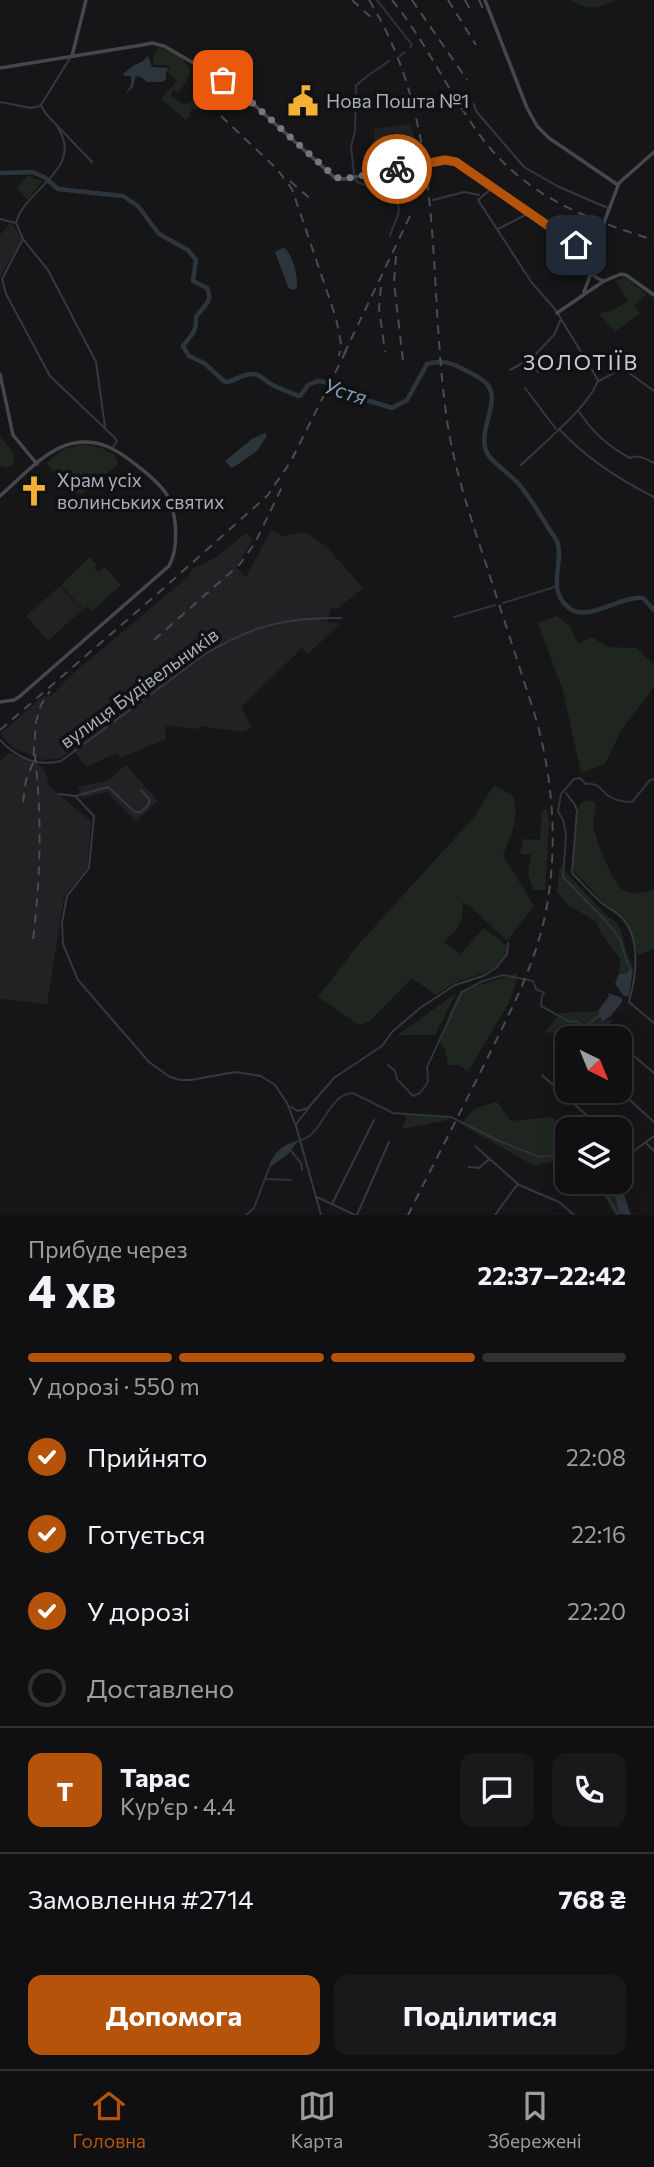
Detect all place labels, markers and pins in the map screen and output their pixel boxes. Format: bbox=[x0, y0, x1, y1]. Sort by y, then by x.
pin bbox=[193, 50, 253, 110]
public building icon: Нова Пошта №1 bbox=[286, 84, 320, 118]
place label: Нова Пошта №1 bbox=[326, 89, 469, 112]
pin bbox=[546, 215, 606, 275]
place label: Храм усіх волинських святих bbox=[57, 468, 224, 513]
church icon: Храм усіх волинських святих bbox=[17, 474, 51, 508]

